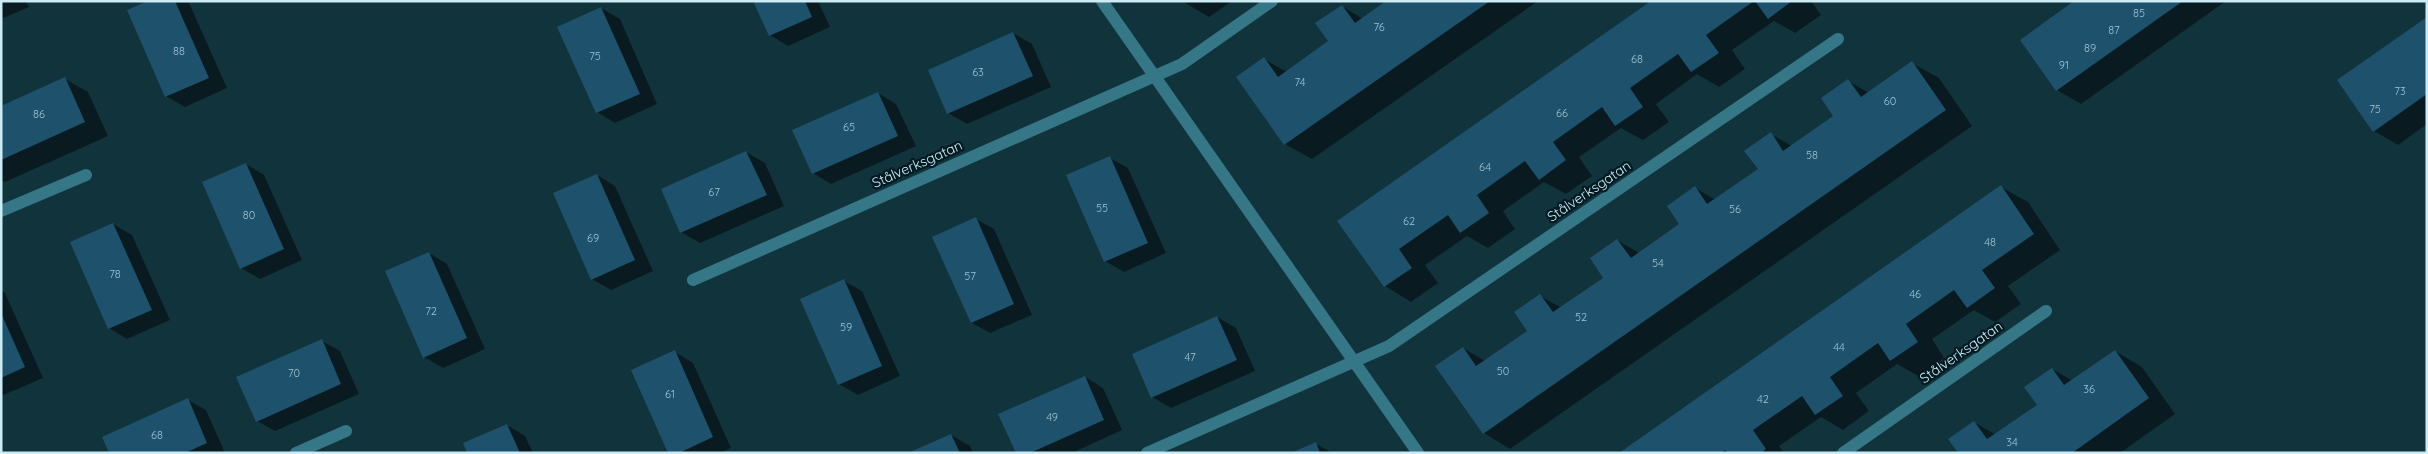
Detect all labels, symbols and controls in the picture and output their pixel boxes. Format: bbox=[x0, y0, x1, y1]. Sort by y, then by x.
house number: 85 bbox=[2133, 6, 2145, 20]
house number: 76 bbox=[1373, 20, 1385, 34]
house number: 87 bbox=[2108, 23, 2120, 37]
house number: 89 bbox=[2084, 41, 2096, 55]
house number: 88 bbox=[173, 44, 185, 58]
house number: 75 bbox=[589, 49, 601, 63]
house number: 68 bbox=[1631, 52, 1643, 66]
house number: 91 bbox=[2059, 58, 2069, 72]
house number: 63 bbox=[972, 65, 984, 79]
house number: 74 bbox=[1295, 75, 1306, 89]
house number: 73 bbox=[2394, 84, 2406, 98]
house number: 60 bbox=[1884, 94, 1896, 108]
house number: 75 bbox=[2369, 102, 2381, 116]
house number: 66 bbox=[1556, 106, 1568, 120]
house number: 86 bbox=[33, 107, 45, 121]
house number: 65 bbox=[843, 120, 855, 134]
street label: Stålverksgatan bbox=[869, 136, 965, 192]
house number: 58 bbox=[1806, 148, 1818, 162]
street label: Stålverksgatan bbox=[1544, 156, 1634, 226]
house number: 64 bbox=[1479, 160, 1491, 174]
house number: 67 bbox=[708, 185, 720, 199]
house number: 55 bbox=[1096, 201, 1108, 215]
house number: 56 bbox=[1729, 202, 1741, 216]
house number: 80 bbox=[243, 208, 255, 222]
house number: 62 bbox=[1403, 214, 1415, 228]
house number: 69 bbox=[587, 231, 599, 245]
house number: 48 bbox=[1984, 235, 1996, 249]
house number: 54 bbox=[1652, 256, 1664, 270]
house number: 78 bbox=[109, 267, 121, 281]
house number: 57 bbox=[964, 269, 976, 283]
house number: 46 bbox=[1909, 287, 1921, 301]
house number: 72 bbox=[425, 304, 437, 318]
house number: 52 bbox=[1575, 310, 1587, 324]
street label: Stålverksgatan bbox=[1916, 317, 2006, 387]
house number: 59 bbox=[840, 320, 852, 334]
house number: 44 bbox=[1833, 340, 1845, 354]
house number: 47 bbox=[1184, 350, 1196, 364]
house number: 50 bbox=[1497, 364, 1509, 378]
house number: 70 bbox=[288, 366, 300, 380]
house number: 36 bbox=[2083, 382, 2095, 396]
house number: 61 bbox=[665, 387, 675, 401]
house number: 42 bbox=[1757, 392, 1769, 406]
house number: 49 bbox=[1046, 410, 1058, 424]
house number: 68 bbox=[151, 428, 163, 442]
house number: 34 bbox=[2006, 435, 2018, 449]

